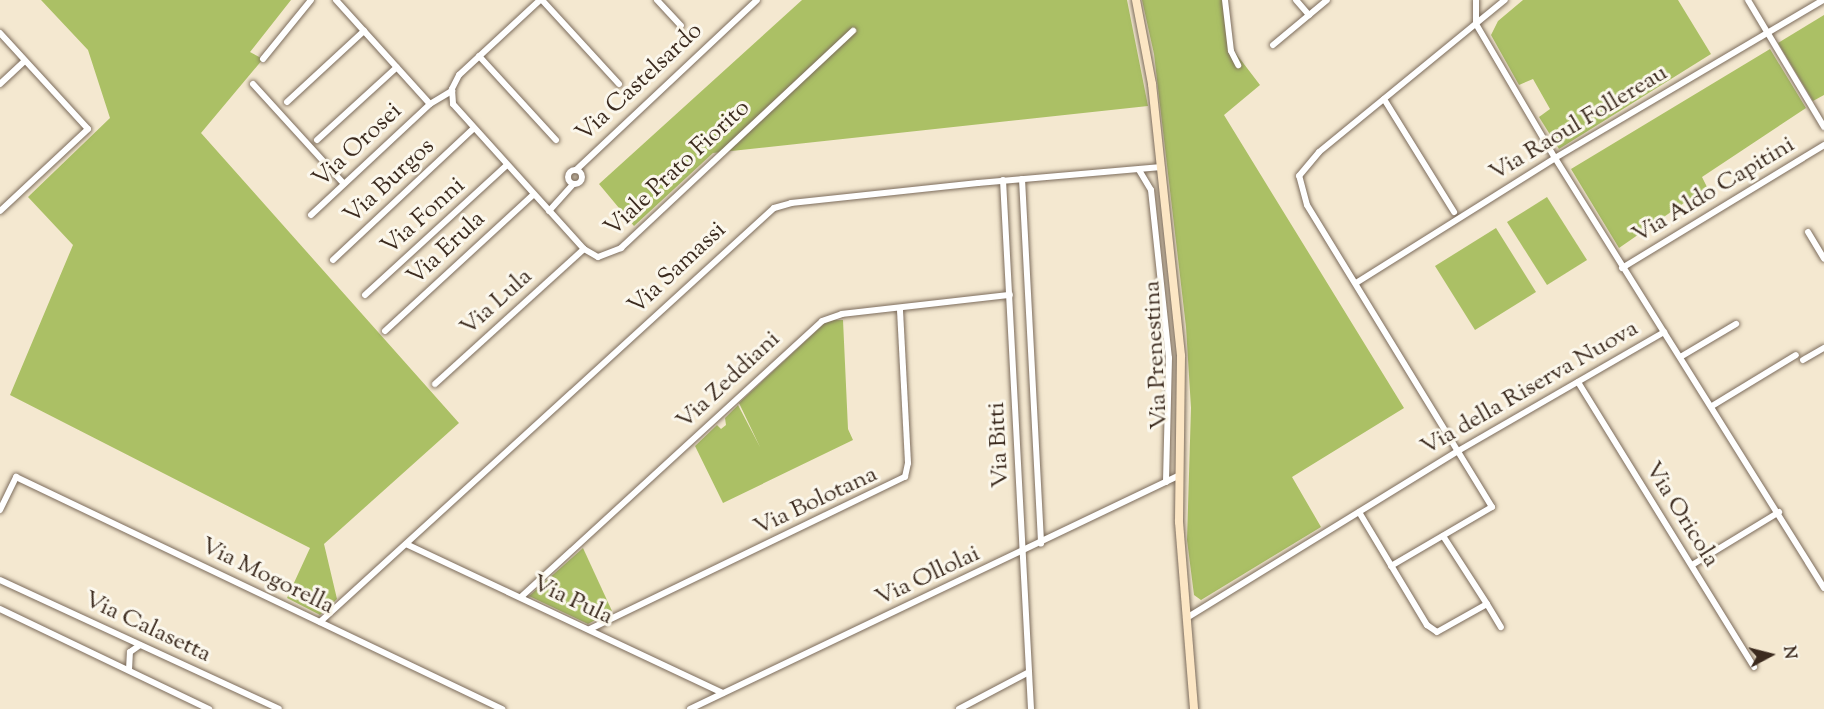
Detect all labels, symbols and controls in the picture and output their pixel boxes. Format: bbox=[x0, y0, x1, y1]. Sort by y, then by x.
street label: Via Castelsardo bbox=[571, 17, 709, 149]
street label: Via Raoul Follereau bbox=[1485, 59, 1673, 189]
street label: Viale Prato Fiorito bbox=[599, 94, 757, 244]
street label: Via Orosei bbox=[308, 98, 408, 194]
street label: Via Aldo Capitini bbox=[1628, 131, 1800, 251]
street label: Via Burgos bbox=[339, 133, 441, 231]
street label: Via Fonni bbox=[376, 172, 472, 262]
street label: Via Erula bbox=[402, 206, 492, 292]
street label: Via Samassi bbox=[623, 217, 733, 321]
street label: Via Lula bbox=[455, 263, 539, 343]
street label: Via Prenestina bbox=[1139, 280, 1175, 430]
street label: Via della Riserva Nuova bbox=[1416, 315, 1644, 463]
street label: Via Zeddiani bbox=[671, 326, 787, 436]
street label: Via Bitti bbox=[983, 401, 1017, 489]
street label: Via Oricola bbox=[1637, 457, 1725, 573]
street label: Via Bolotana bbox=[750, 461, 882, 543]
street label: Via Mogorella bbox=[196, 532, 338, 622]
street label: Via Ollolai bbox=[871, 540, 985, 614]
street label: Via Pula bbox=[527, 570, 617, 632]
street label: Via Calasetta bbox=[79, 586, 215, 670]
north arrow bbox=[1740, 625, 1800, 685]
text: N bbox=[1776, 645, 1801, 660]

